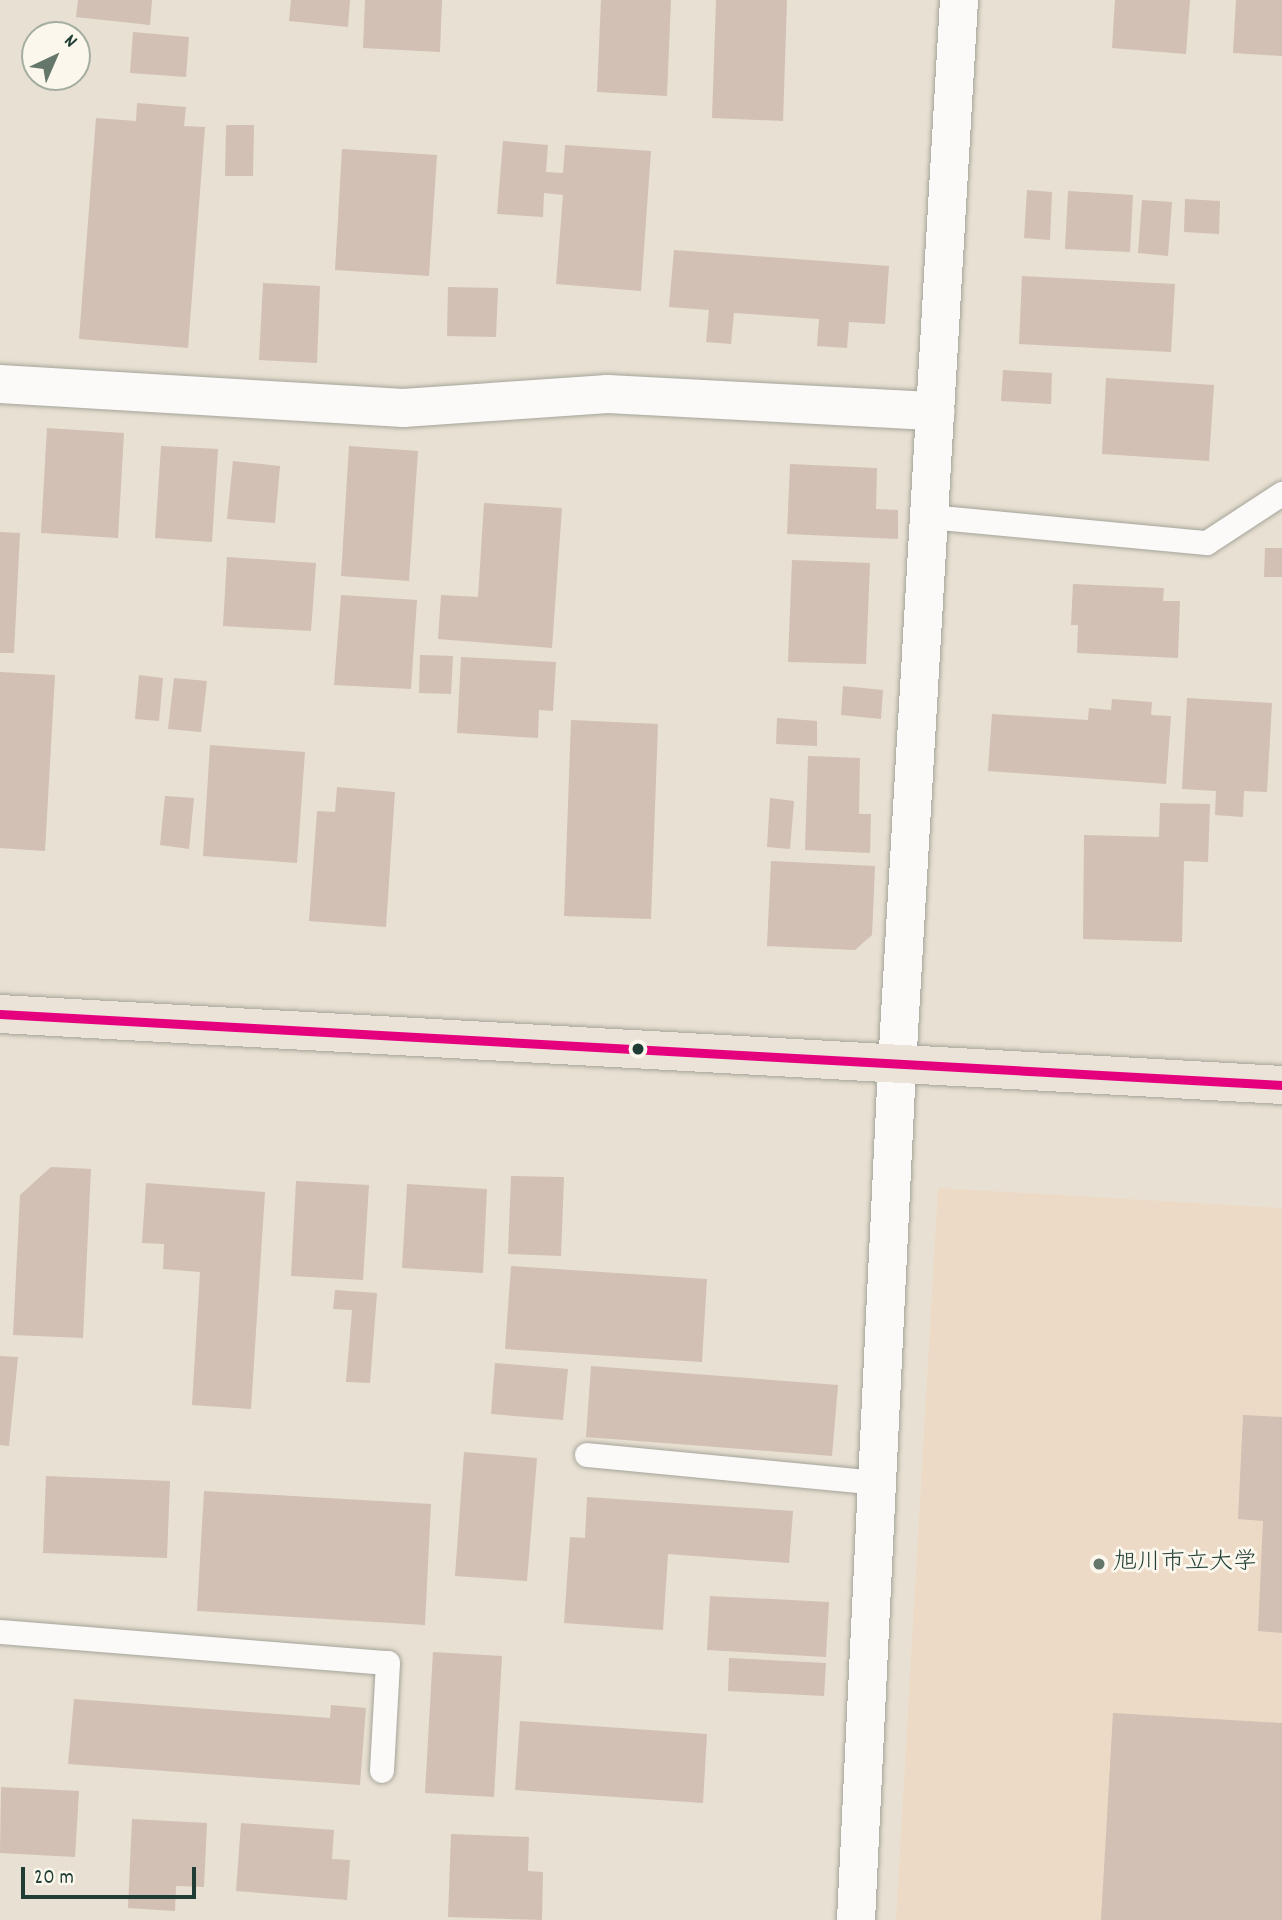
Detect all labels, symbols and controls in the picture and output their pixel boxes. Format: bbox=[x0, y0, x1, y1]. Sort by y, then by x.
north arrow bbox=[21, 21, 91, 91]
text: N bbox=[57, 29, 82, 55]
unlabelled marker bbox=[631, 1042, 645, 1056]
place label: 旭川市立大学 bbox=[1113, 1550, 1257, 1578]
marker: 旭川市立大学 bbox=[1091, 1556, 1107, 1572]
scale bar bbox=[24, 1854, 200, 1898]
text: 20 m bbox=[34, 1864, 74, 1894]

